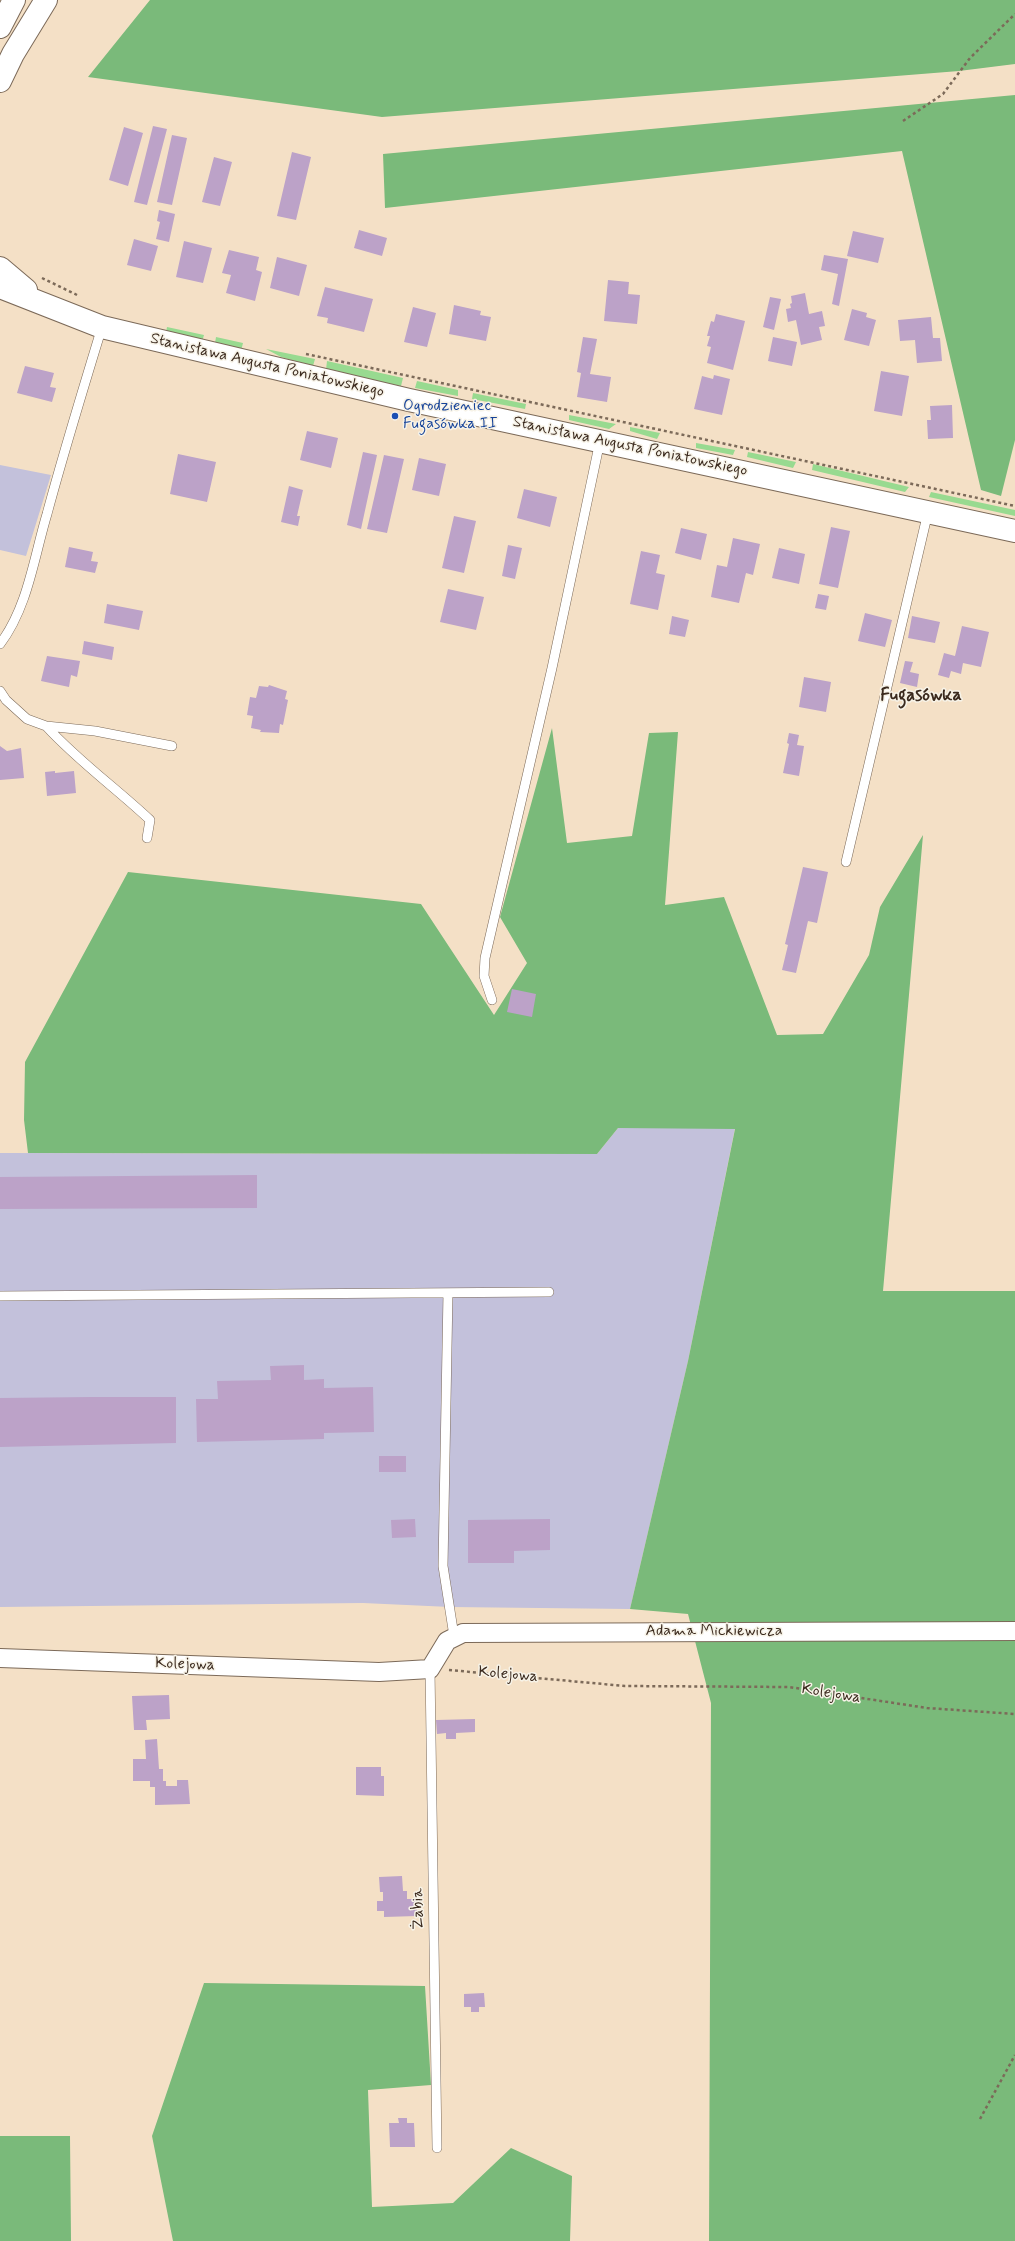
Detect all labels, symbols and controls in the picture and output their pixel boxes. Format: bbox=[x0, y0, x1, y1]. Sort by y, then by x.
street label: Stanisława Augusta Poniatowskiego bbox=[148, 330, 386, 402]
place label: Ogrodzieniec Fugasówka II bbox=[403, 397, 497, 435]
marker: Ogrodzieniec Fugasówka II bbox=[390, 411, 400, 421]
street label: Stanisława Augusta Poniatowskiego bbox=[511, 413, 749, 481]
district label: Fugasówka bbox=[880, 685, 962, 707]
street label: Adama Mickiewicza bbox=[645, 1622, 783, 1642]
street label: Kolejowa bbox=[155, 1654, 215, 1676]
street label: Kolejowa bbox=[477, 1663, 539, 1687]
street label: Kolejowa bbox=[800, 1680, 862, 1708]
street label: Żabia bbox=[409, 1888, 429, 1930]

